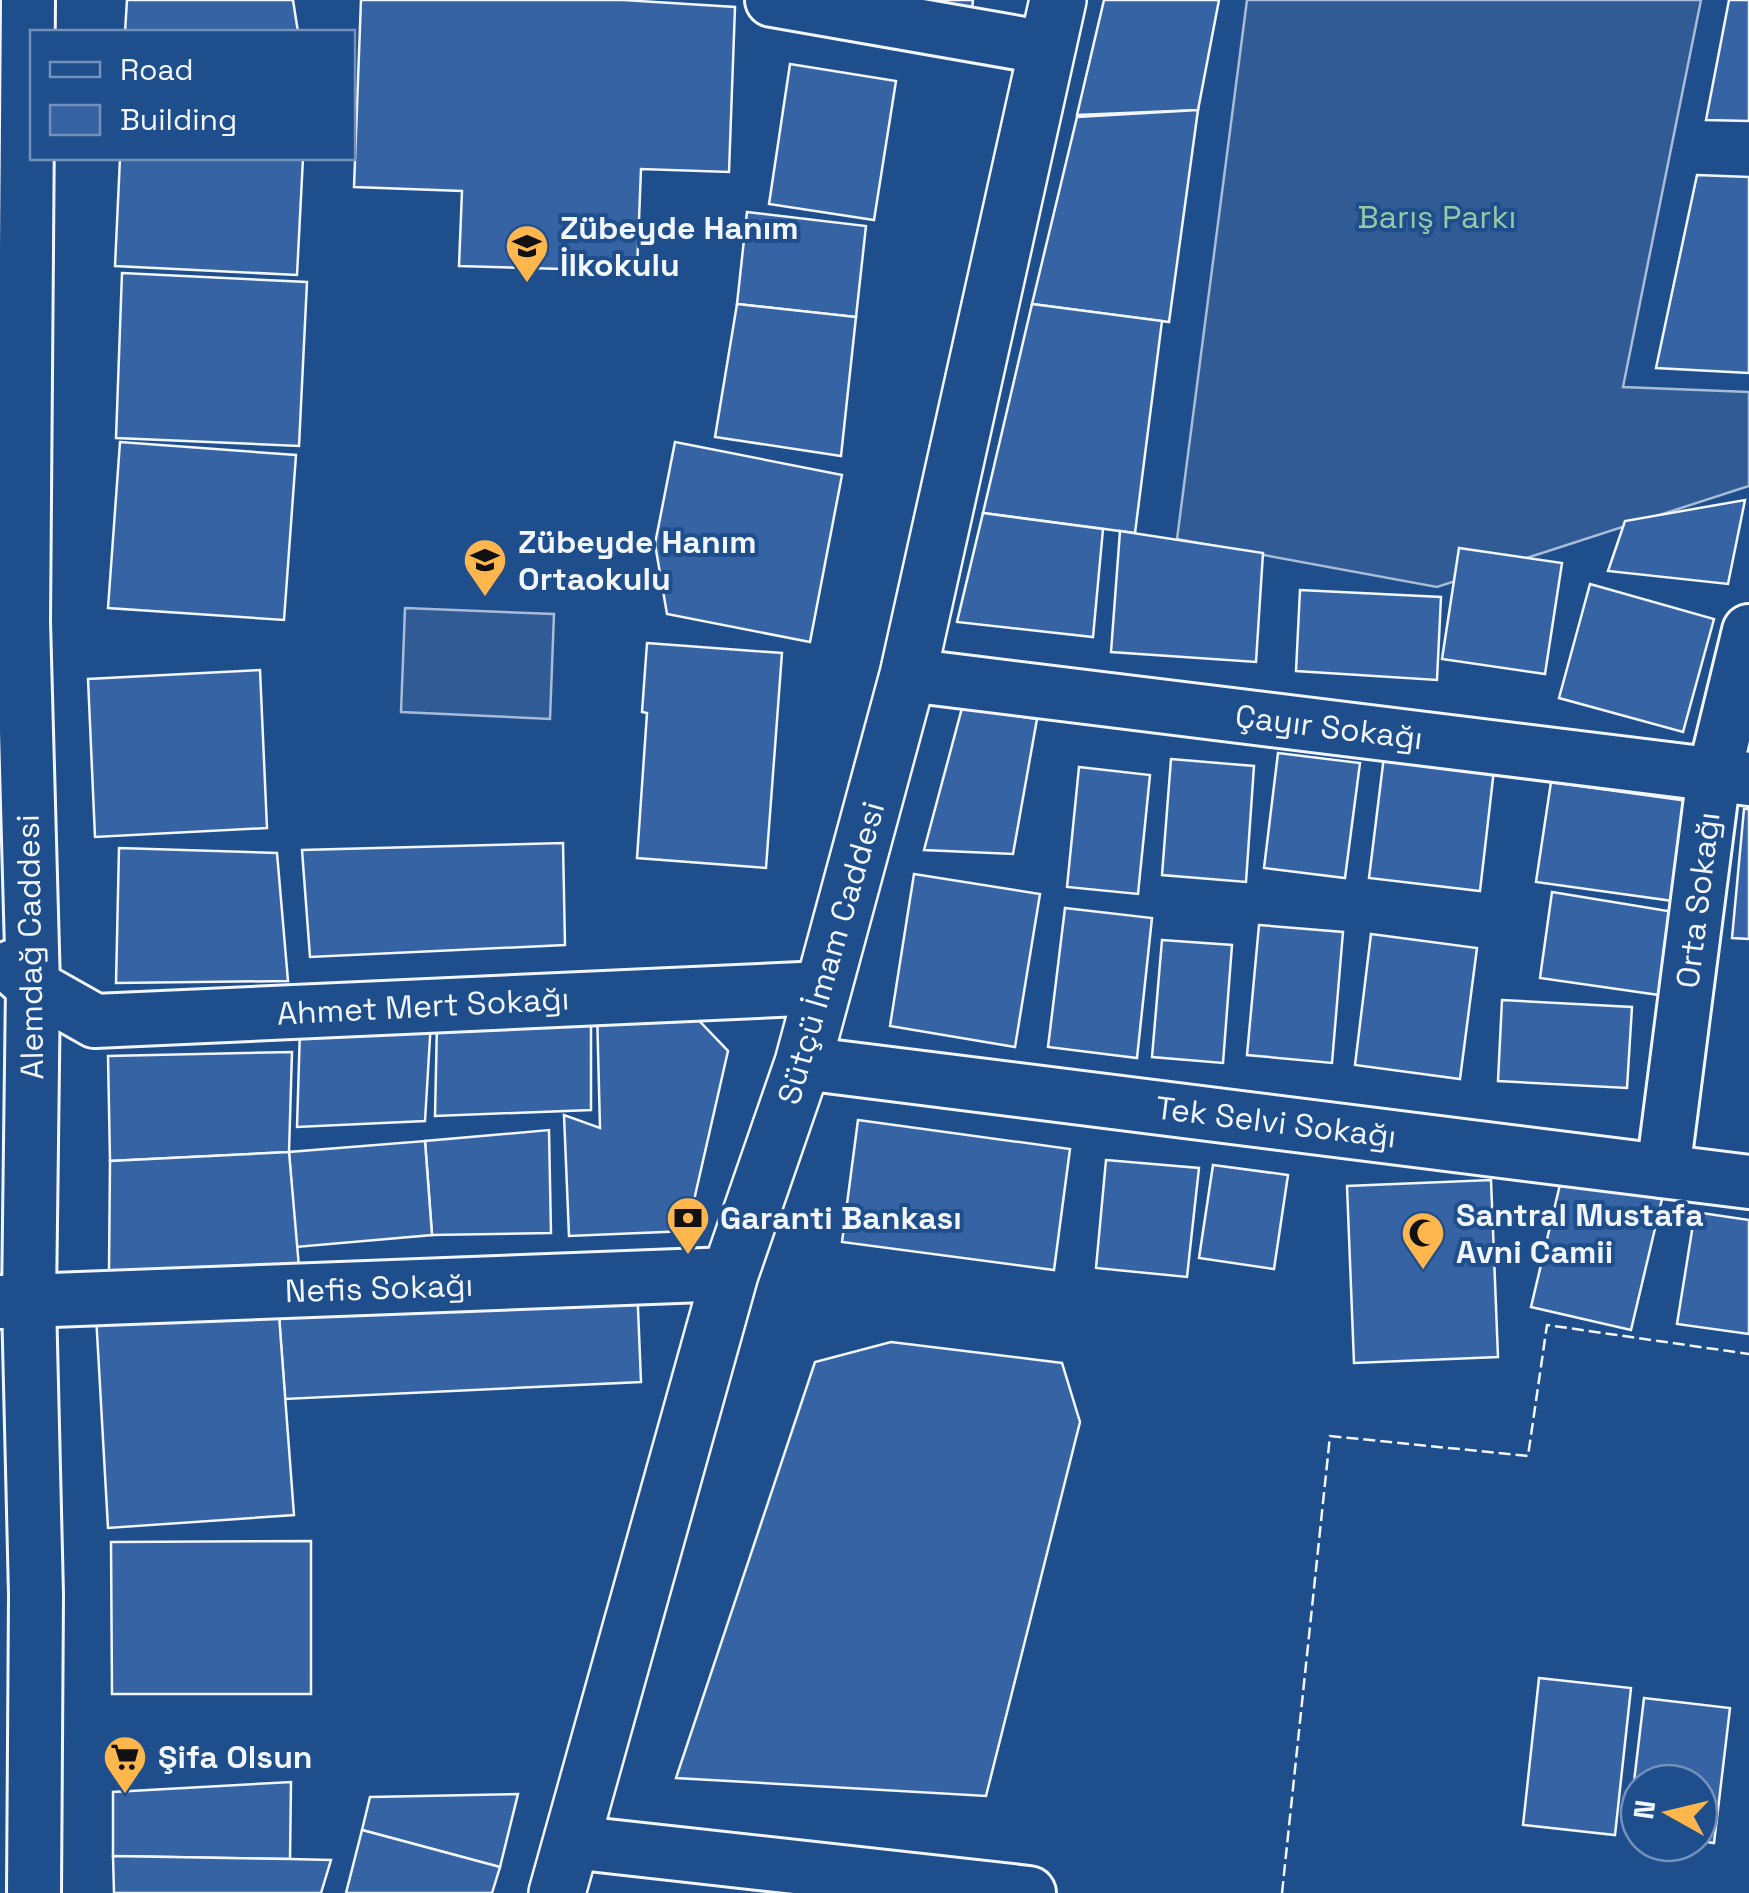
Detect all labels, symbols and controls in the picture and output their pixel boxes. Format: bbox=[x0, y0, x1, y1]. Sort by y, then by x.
legend bbox=[30, 30, 355, 160]
text: Road bbox=[120, 50, 194, 89]
text: Building bbox=[120, 100, 237, 139]
park label: Barış Parkı bbox=[1358, 197, 1516, 237]
place label: Zübeyde Hanım İlkokulu bbox=[560, 208, 799, 285]
school or university icon: Zübeyde Hanım İlkokulu bbox=[504, 223, 550, 284]
place label: Zübeyde Hanım Ortaokulu bbox=[518, 522, 757, 599]
school or university icon: Zübeyde Hanım Ortaokulu bbox=[462, 537, 508, 598]
street label: Çayır Sokağı bbox=[1233, 696, 1425, 758]
street label: Sütçü İmam Caddesi bbox=[769, 797, 893, 1109]
street label: Orta Sokağı bbox=[1667, 810, 1729, 990]
street label: Alemdağ Caddesi bbox=[8, 814, 52, 1080]
street label: Ahmet Mert Sokağı bbox=[276, 978, 570, 1034]
street label: Tek Selvi Sokağı bbox=[1153, 1087, 1399, 1157]
bank icon: Garanti Bankası bbox=[665, 1195, 711, 1256]
place label: Santral Mustafa Avni Camii bbox=[1456, 1195, 1704, 1272]
place label: Garanti Bankası bbox=[720, 1198, 962, 1238]
mosque icon: Santral Mustafa Avni Camii bbox=[1400, 1210, 1446, 1271]
street label: Nefis Sokağı bbox=[284, 1265, 474, 1311]
supermarket icon: Şifa Olsun bbox=[102, 1734, 148, 1795]
place label: Şifa Olsun bbox=[158, 1737, 313, 1777]
north arrow bbox=[1619, 1763, 1719, 1863]
text: N bbox=[1625, 1798, 1663, 1821]

